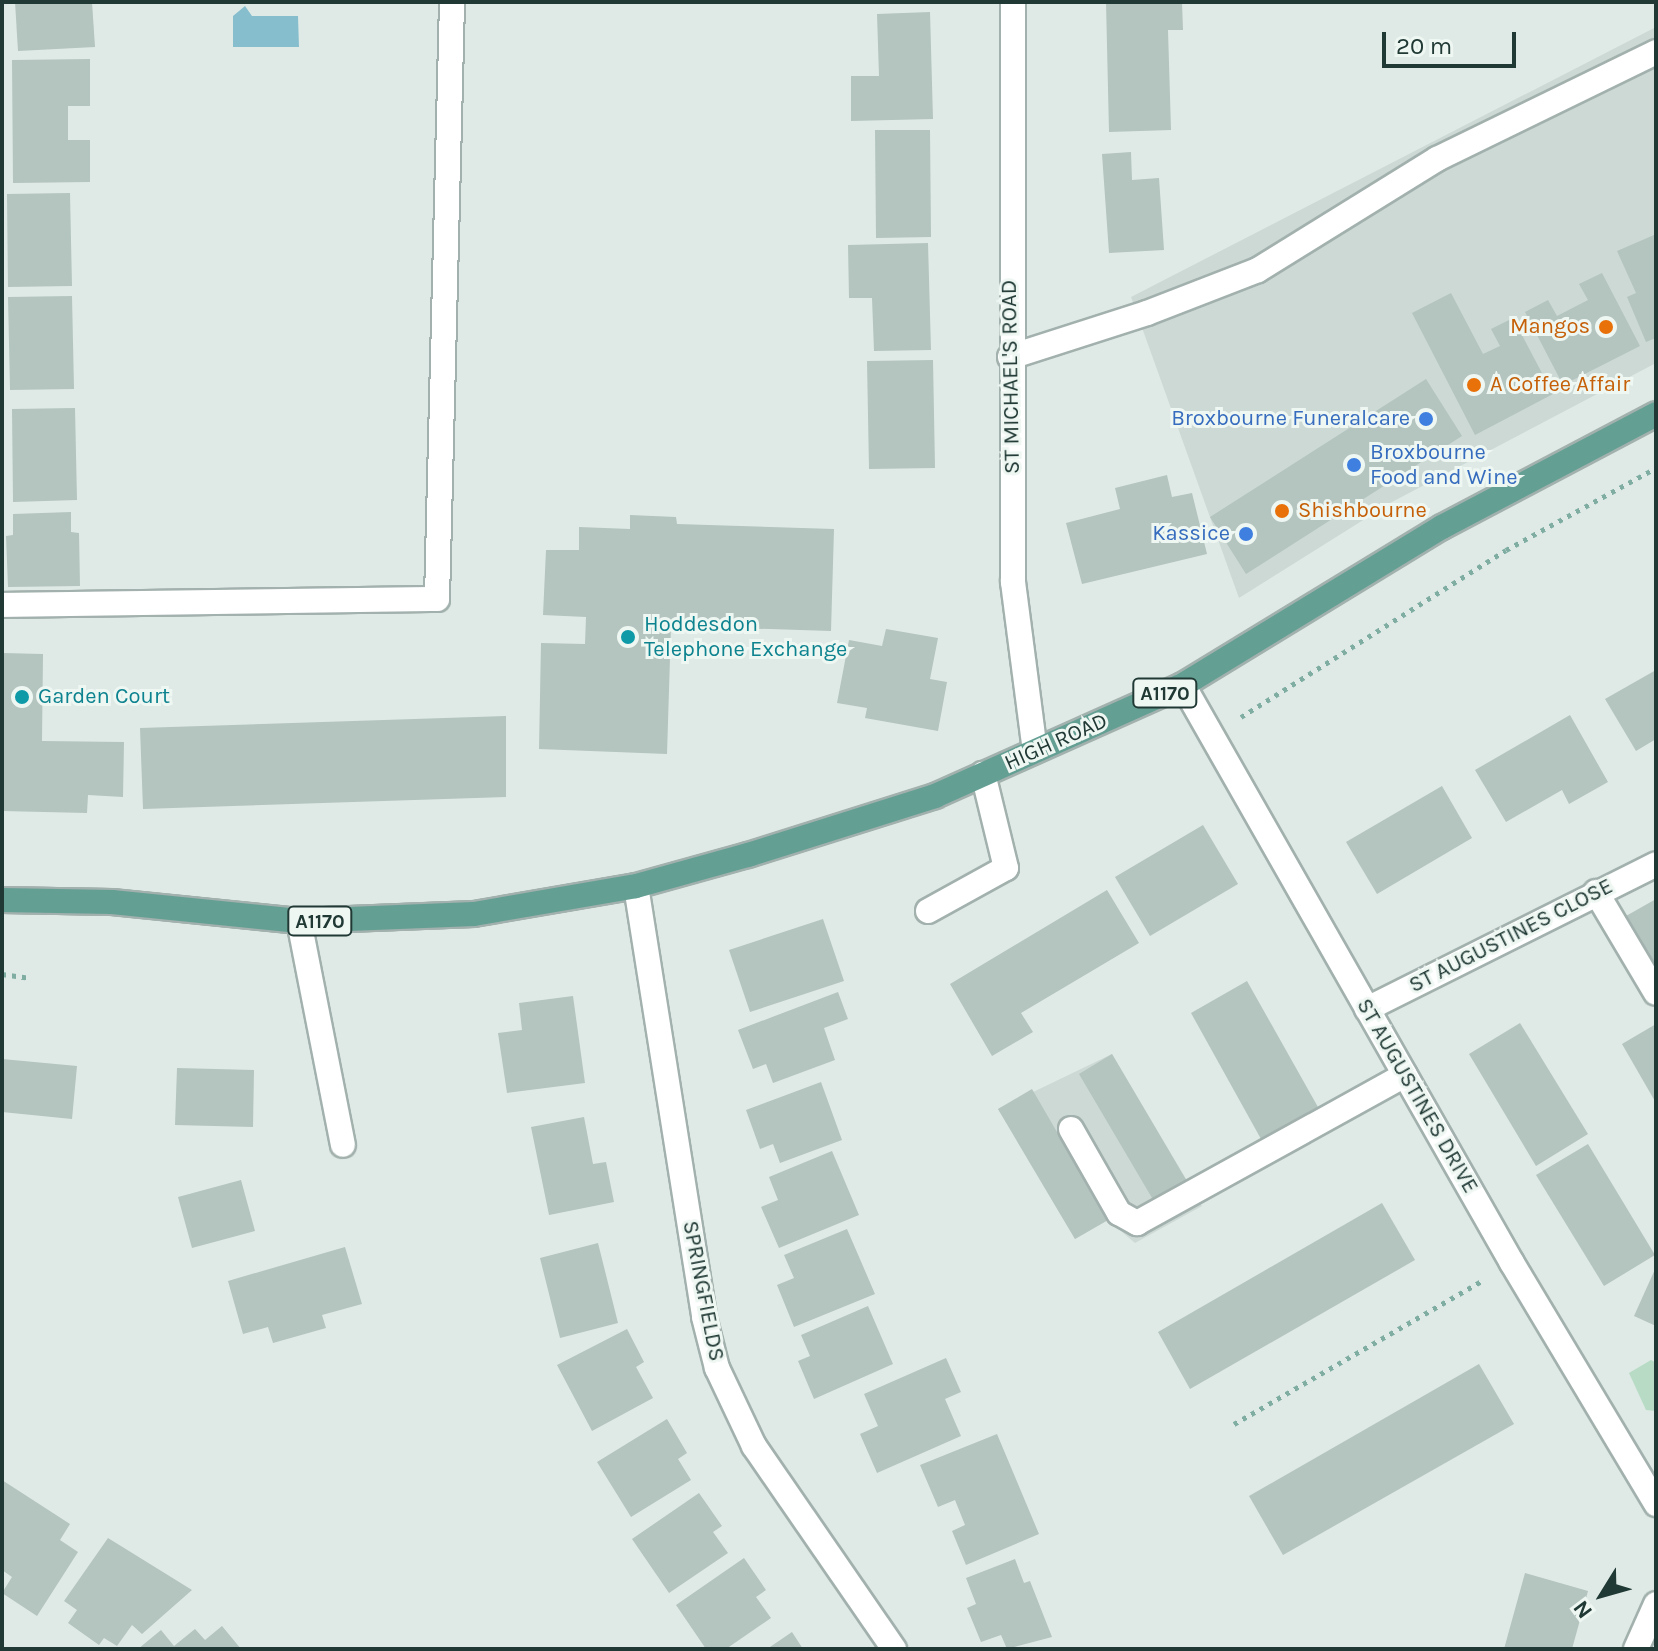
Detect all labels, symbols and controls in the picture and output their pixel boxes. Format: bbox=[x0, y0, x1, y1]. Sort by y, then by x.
scale bar bbox=[1386, 16, 1520, 66]
text: 20 m bbox=[1396, 32, 1452, 60]
street label: ST MICHAEL'S ROAD bbox=[996, 280, 1026, 474]
place label: Mangos bbox=[1510, 314, 1590, 340]
marker: Mangos bbox=[1597, 318, 1615, 336]
place label: A Coffee Affair bbox=[1490, 372, 1630, 398]
marker: A Coffee Affair bbox=[1465, 376, 1483, 394]
place label: Broxbourne Funeralcare bbox=[1171, 406, 1410, 432]
marker: Broxbourne Funeralcare bbox=[1417, 410, 1435, 428]
place label: Broxbourne Food and Wine bbox=[1370, 439, 1518, 490]
marker: Broxbourne Food and Wine bbox=[1345, 456, 1363, 474]
place label: Shishbourne bbox=[1298, 498, 1427, 524]
marker: Shishbourne bbox=[1273, 502, 1291, 520]
place label: Kassice bbox=[1152, 521, 1230, 547]
marker: Kassice bbox=[1237, 525, 1255, 543]
place label: Hoddesdon Telephone Exchange bbox=[644, 611, 847, 662]
marker: Hoddesdon Telephone Exchange bbox=[619, 628, 637, 646]
road number: A1170 bbox=[1131, 677, 1199, 709]
place label: Garden Court bbox=[38, 684, 170, 710]
marker: Garden Court bbox=[13, 688, 31, 706]
street label: HIGH ROAD bbox=[1000, 708, 1112, 776]
street label: ST AUGUSTINES CLOSE bbox=[1405, 873, 1617, 999]
road number: A1170 bbox=[286, 905, 354, 937]
street label: ST AUGUSTINES DRIVE bbox=[1350, 994, 1484, 1198]
street label: SPRINGFIELDS bbox=[676, 1219, 730, 1363]
north arrow bbox=[1562, 1555, 1642, 1635]
text: N bbox=[1568, 1595, 1598, 1624]

